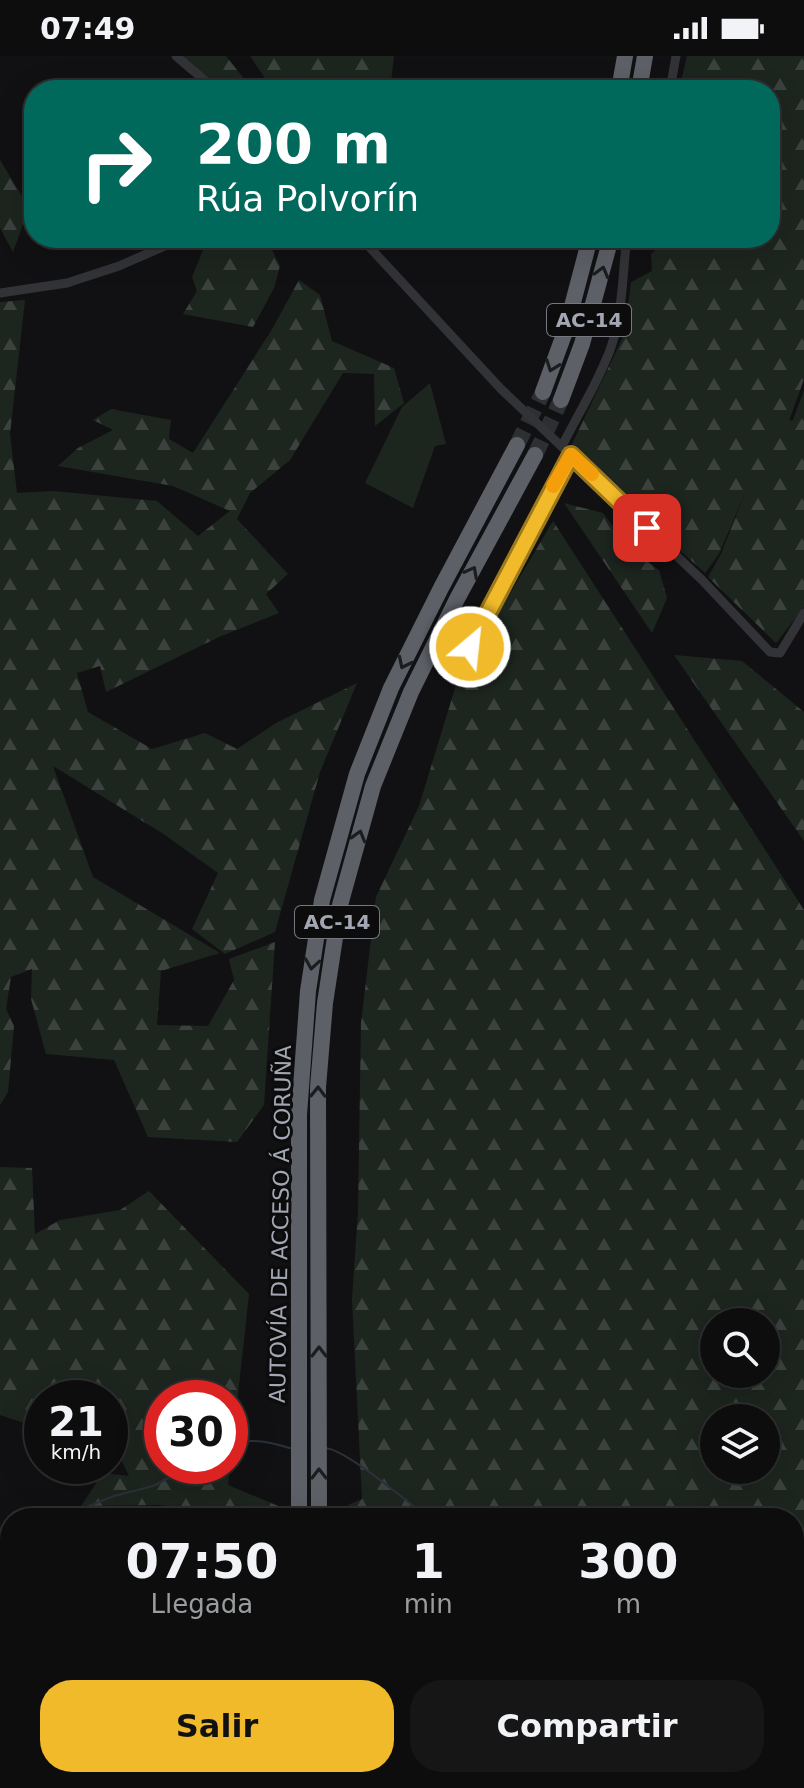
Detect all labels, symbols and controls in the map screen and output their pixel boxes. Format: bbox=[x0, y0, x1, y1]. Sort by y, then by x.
text: 07:49 bbox=[40, 11, 136, 46]
text: 200 m bbox=[196, 111, 391, 176]
icon: right bbox=[64, 112, 168, 216]
text: Rúa Polvorín bbox=[196, 178, 419, 219]
one-way arrow bbox=[593, 266, 610, 280]
road number: AC-14 bbox=[547, 304, 631, 336]
one-way arrow bbox=[545, 359, 562, 373]
pin bbox=[613, 494, 681, 562]
icon: arrive bbox=[625, 506, 669, 550]
one-way arrow bbox=[462, 566, 478, 581]
position arrow bbox=[428, 605, 512, 689]
one-way arrow bbox=[398, 655, 413, 670]
one-way arrow bbox=[350, 830, 366, 844]
road number: AC-14 bbox=[295, 906, 379, 938]
one-way arrow bbox=[304, 958, 321, 971]
street label: AUTOVÍA DE ACCESO Á CORUÑA bbox=[264, 1045, 296, 1403]
one-way arrow bbox=[309, 1085, 327, 1098]
map controls bbox=[700, 1308, 780, 1484]
button: search bbox=[700, 1308, 780, 1388]
one-way arrow bbox=[310, 1345, 328, 1358]
speed limit sign: 30 bbox=[144, 1380, 248, 1484]
text: 21 bbox=[48, 1399, 104, 1445]
button: layers bbox=[700, 1404, 780, 1484]
text: km/h bbox=[51, 1440, 101, 1464]
one-way arrow bbox=[310, 1467, 328, 1480]
text: 07:50 bbox=[125, 1533, 278, 1589]
text: 1 bbox=[412, 1533, 445, 1589]
text: 300 bbox=[578, 1533, 678, 1589]
text: Llegada bbox=[151, 1589, 253, 1619]
text: min bbox=[404, 1589, 453, 1619]
text: m bbox=[616, 1589, 641, 1619]
button: Salir bbox=[40, 1680, 394, 1772]
button: Compartir bbox=[410, 1680, 764, 1772]

